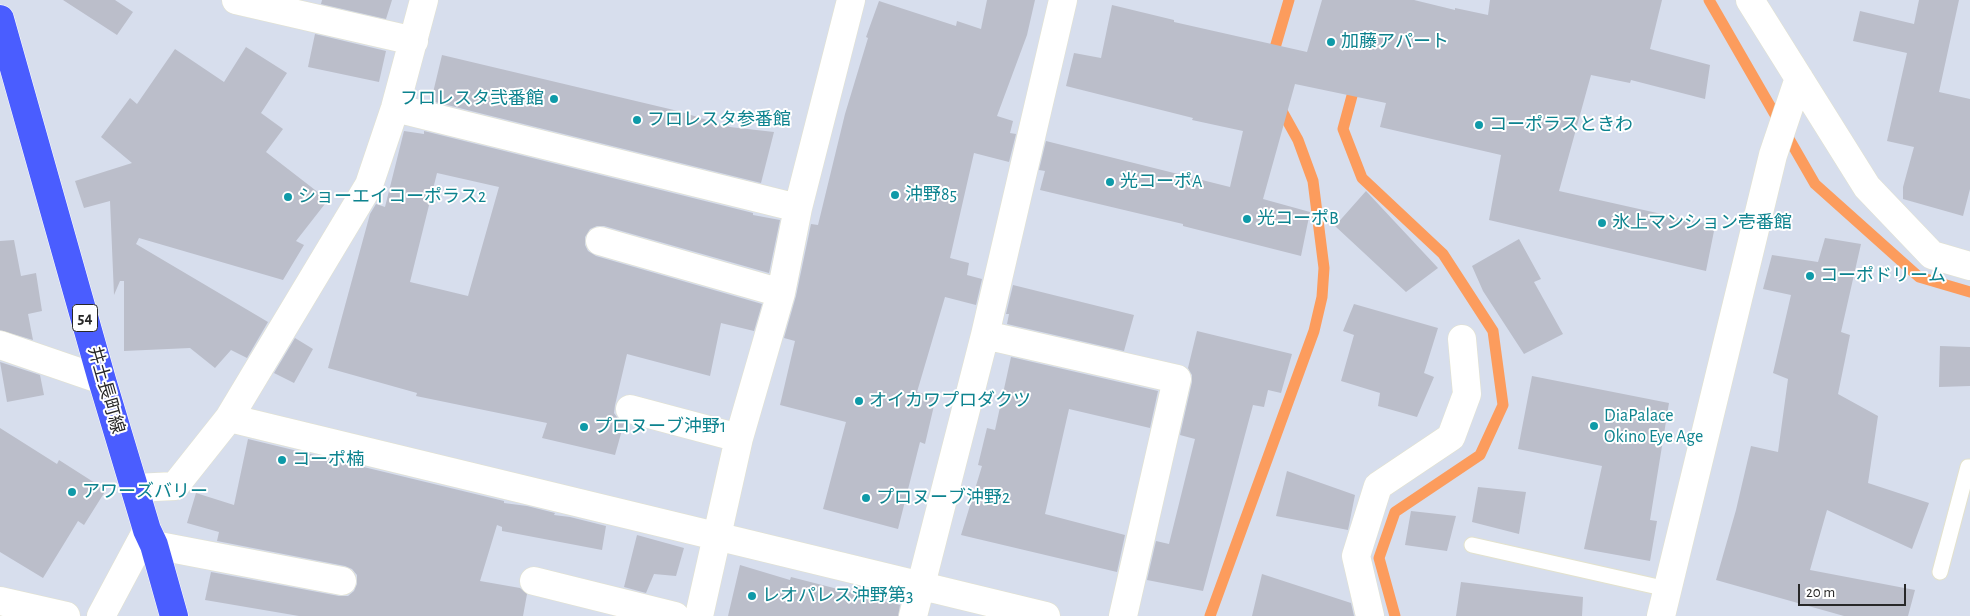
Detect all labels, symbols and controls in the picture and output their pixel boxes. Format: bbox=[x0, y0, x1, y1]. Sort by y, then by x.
place label: 加藤アパート bbox=[1341, 31, 1449, 53]
marker: 加藤アパート bbox=[1325, 36, 1337, 48]
place label: フロレスタ弐番館 bbox=[400, 88, 544, 110]
marker: フロレスタ弐番館 bbox=[548, 93, 560, 105]
place label: フロレスタ参番館 bbox=[647, 109, 791, 131]
marker: フロレスタ参番館 bbox=[631, 114, 643, 126]
place label: コーポラスときわ bbox=[1489, 114, 1633, 136]
marker: コーポラスときわ bbox=[1473, 119, 1485, 131]
place label: 光コーポA bbox=[1120, 171, 1202, 193]
marker: 光コーポA bbox=[1104, 176, 1116, 188]
place label: 沖野85 bbox=[905, 184, 957, 206]
place label: ショーエイコーポラス2 bbox=[298, 186, 486, 208]
marker: 沖野85 bbox=[889, 189, 901, 201]
marker: ショーエイコーポラス2 bbox=[282, 191, 294, 203]
place label: 光コーポB bbox=[1257, 208, 1339, 230]
place label: 氷上マンション壱番館 bbox=[1612, 212, 1792, 234]
marker: 光コーポB bbox=[1241, 213, 1253, 225]
marker: 氷上マンション壱番館 bbox=[1596, 217, 1608, 229]
place label: コーポドリーム bbox=[1820, 265, 1946, 287]
marker: コーポドリーム bbox=[1804, 270, 1816, 282]
road number: 54 bbox=[72, 304, 98, 332]
street label: 井土長町線 bbox=[83, 344, 129, 436]
place label: オイカワプロダクツ bbox=[869, 390, 1031, 412]
marker: オイカワプロダクツ bbox=[853, 395, 865, 407]
place label: DiaPalace Okino Eye Age bbox=[1604, 405, 1703, 448]
place label: プロヌーブ沖野1 bbox=[594, 416, 726, 438]
marker: DiaPalace Okino Eye Age bbox=[1588, 420, 1600, 432]
marker: プロヌーブ沖野1 bbox=[578, 421, 590, 433]
place label: コーポ楠 bbox=[292, 449, 364, 471]
marker: コーポ楠 bbox=[276, 454, 288, 466]
place label: アワーズバリー bbox=[82, 481, 208, 503]
marker: アワーズバリー bbox=[66, 486, 78, 498]
place label: プロヌーブ沖野2 bbox=[876, 487, 1010, 509]
marker: プロヌーブ沖野2 bbox=[860, 492, 872, 504]
scale bar bbox=[1800, 574, 1908, 606]
place label: レオパレス沖野第3 bbox=[762, 585, 913, 607]
text: 20 m bbox=[1806, 585, 1835, 600]
marker: レオパレス沖野第3 bbox=[746, 590, 758, 602]

